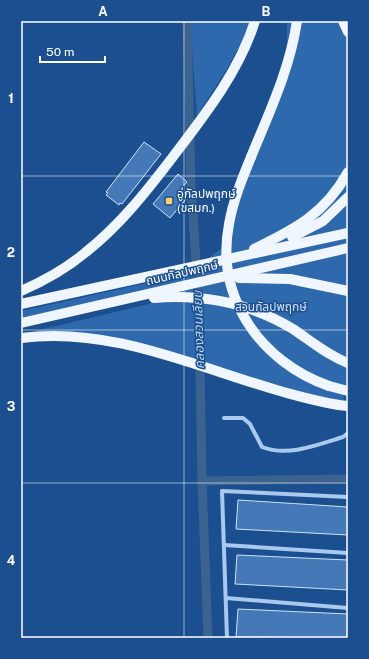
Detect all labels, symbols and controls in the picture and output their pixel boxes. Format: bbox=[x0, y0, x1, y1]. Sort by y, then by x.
text: A bbox=[98, 4, 108, 19]
text: B bbox=[262, 4, 271, 19]
scale bar bbox=[40, 38, 105, 64]
text: 50 m bbox=[46, 45, 74, 59]
text: 1 bbox=[8, 91, 14, 106]
place label: อู่กัลปพฤกษ์ (ขสมก.) bbox=[177, 187, 236, 215]
marker: อู่กัลปพฤกษ์ (ขสมก.) bbox=[164, 196, 174, 206]
text: 2 bbox=[7, 245, 15, 260]
street label: ถนนกัลปพฤกษ์ bbox=[145, 258, 220, 288]
water label: คลองสวนเลียบ bbox=[190, 289, 207, 369]
park label: สวนกัลปพฤกษ์ bbox=[235, 300, 307, 314]
text: 3 bbox=[7, 399, 16, 414]
text: 4 bbox=[7, 553, 16, 568]

